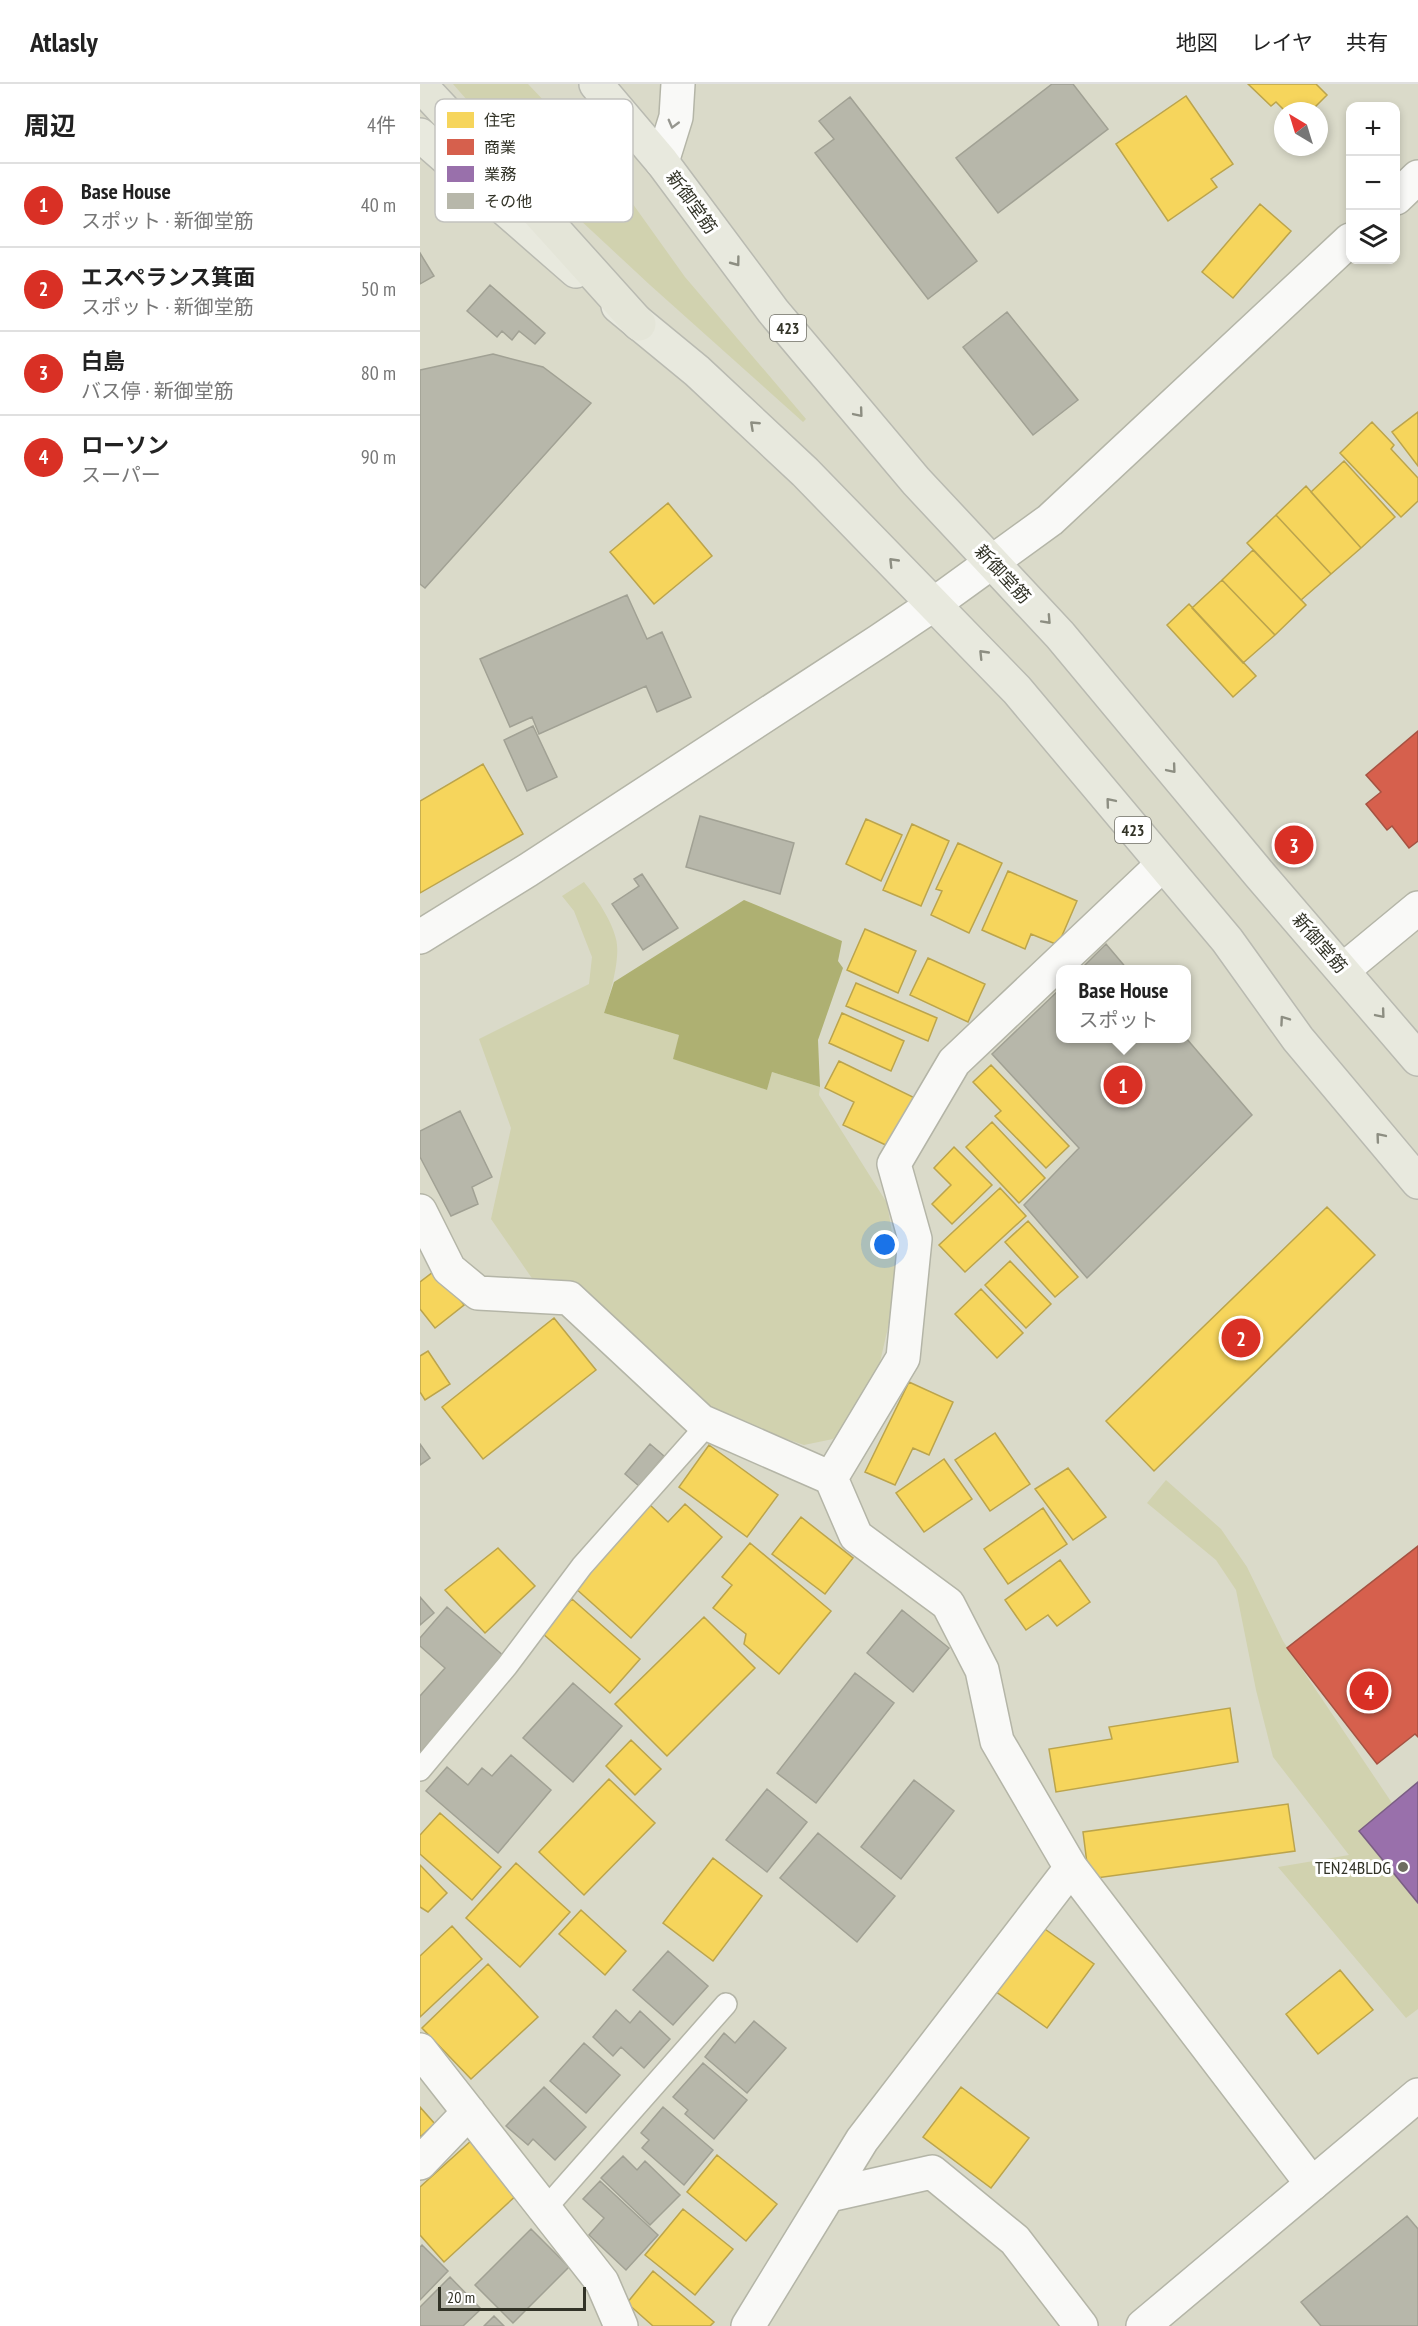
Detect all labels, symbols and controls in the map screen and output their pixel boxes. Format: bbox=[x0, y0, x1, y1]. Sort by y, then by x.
text: Atlasly bbox=[30, 23, 98, 60]
text: 地図 bbox=[1176, 29, 1218, 56]
text: レイヤ bbox=[1251, 29, 1313, 56]
text: 共有 bbox=[1346, 29, 1388, 56]
legend bbox=[435, 99, 633, 222]
north arrow bbox=[1274, 102, 1328, 156]
map controls bbox=[1346, 102, 1400, 264]
button: + bbox=[1346, 102, 1400, 156]
text: 周辺 bbox=[24, 109, 76, 142]
text: 住宅 bbox=[484, 110, 516, 130]
text: 4件 bbox=[367, 112, 396, 138]
one-way arrow bbox=[668, 118, 681, 128]
text: 商業 bbox=[484, 137, 516, 157]
button: − bbox=[1346, 156, 1400, 210]
text: 業務 bbox=[484, 164, 516, 184]
street label: 新御堂筋 bbox=[662, 166, 722, 238]
text: Base House bbox=[81, 177, 171, 205]
text: その他 bbox=[484, 191, 532, 211]
text: 1 bbox=[39, 192, 48, 218]
text: 40 m bbox=[361, 192, 396, 218]
text: スポット · 新御堂筋 bbox=[81, 208, 254, 234]
button: layers bbox=[1346, 210, 1400, 264]
one-way arrow bbox=[729, 255, 740, 266]
text: エスペランス箕面 bbox=[81, 263, 255, 291]
text: 2 bbox=[39, 276, 48, 302]
text: 50 m bbox=[361, 276, 396, 302]
text: スポット · 新御堂筋 bbox=[81, 294, 254, 320]
road number: 423 bbox=[770, 315, 806, 341]
text: 白島 bbox=[81, 347, 125, 375]
text: 3 bbox=[39, 360, 48, 386]
text: 80 m bbox=[361, 360, 396, 386]
text: バス停 · 新御堂筋 bbox=[81, 378, 234, 404]
one-way arrow bbox=[852, 406, 863, 417]
one-way arrow bbox=[751, 421, 761, 432]
text: ローソン bbox=[81, 431, 169, 459]
text: 4 bbox=[39, 444, 48, 470]
text: 90 m bbox=[361, 444, 396, 470]
text: スーパー bbox=[81, 462, 161, 488]
street label: 新御堂筋 bbox=[970, 540, 1036, 608]
one-way arrow bbox=[889, 559, 900, 569]
one-way arrow bbox=[1039, 613, 1050, 624]
one-way arrow bbox=[979, 651, 990, 662]
one-way arrow bbox=[1165, 762, 1176, 773]
one-way arrow bbox=[1106, 798, 1117, 809]
road number: 423 bbox=[1115, 817, 1151, 843]
pin: 3 bbox=[1274, 822, 1314, 867]
street label: 新御堂筋 bbox=[1288, 908, 1352, 978]
popup bbox=[1056, 965, 1191, 1043]
text: Base House bbox=[1079, 976, 1168, 1004]
text: スポット bbox=[1079, 1007, 1159, 1033]
one-way arrow bbox=[1373, 1007, 1384, 1018]
one-way arrow bbox=[1280, 1015, 1291, 1026]
pin: 1 bbox=[1104, 1062, 1142, 1108]
one-way arrow bbox=[1376, 1133, 1387, 1144]
your location bbox=[870, 1230, 899, 1259]
pin: 2 bbox=[1222, 1316, 1260, 1360]
pin: 4 bbox=[1350, 1668, 1388, 1714]
place label: TEN24BLDG bbox=[1315, 1856, 1391, 1879]
marker: TEN24BLDG bbox=[1396, 1860, 1410, 1874]
scale bar bbox=[438, 2284, 586, 2312]
text: 20 m bbox=[447, 2287, 475, 2307]

